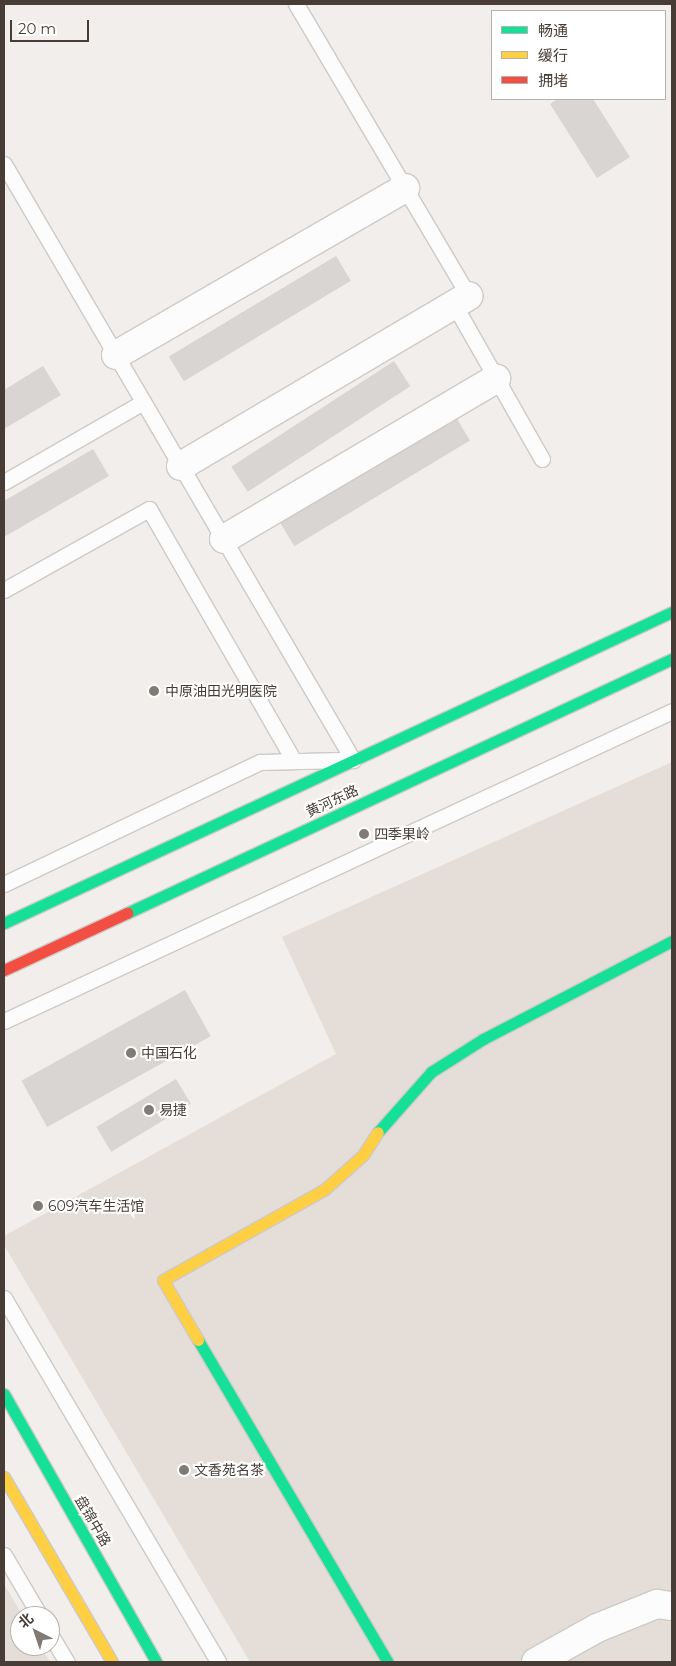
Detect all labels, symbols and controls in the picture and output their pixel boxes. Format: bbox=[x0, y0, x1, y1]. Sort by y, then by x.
scale bar bbox=[12, 10, 91, 42]
legend bbox=[491, 10, 666, 100]
text: 20 m bbox=[18, 19, 56, 38]
text: 畅通 bbox=[538, 21, 568, 40]
text: 缓行 bbox=[538, 46, 568, 65]
text: 拥堵 bbox=[538, 71, 568, 90]
place label: 中原油田光明医院 bbox=[165, 683, 277, 699]
marker: 中原油田光明医院 bbox=[147, 684, 161, 698]
street label: 黄河东路 bbox=[303, 782, 361, 820]
place label: 四季果岭 bbox=[374, 826, 430, 842]
marker: 四季果岭 bbox=[358, 828, 370, 840]
place label: 中国石化 bbox=[141, 1045, 197, 1061]
marker: 中国石化 bbox=[125, 1047, 137, 1059]
place label: 易捷 bbox=[159, 1102, 187, 1118]
marker: 易捷 bbox=[143, 1104, 155, 1116]
place label: 609汽车生活馆 bbox=[48, 1198, 144, 1214]
marker: 609汽车生活馆 bbox=[32, 1200, 44, 1212]
place label: 文香苑名茶 bbox=[194, 1462, 264, 1478]
marker: 文香苑名茶 bbox=[178, 1464, 190, 1476]
street label: 盘锦中路 bbox=[72, 1493, 114, 1549]
north arrow bbox=[10, 1606, 60, 1656]
text: 北 bbox=[15, 1609, 37, 1632]

